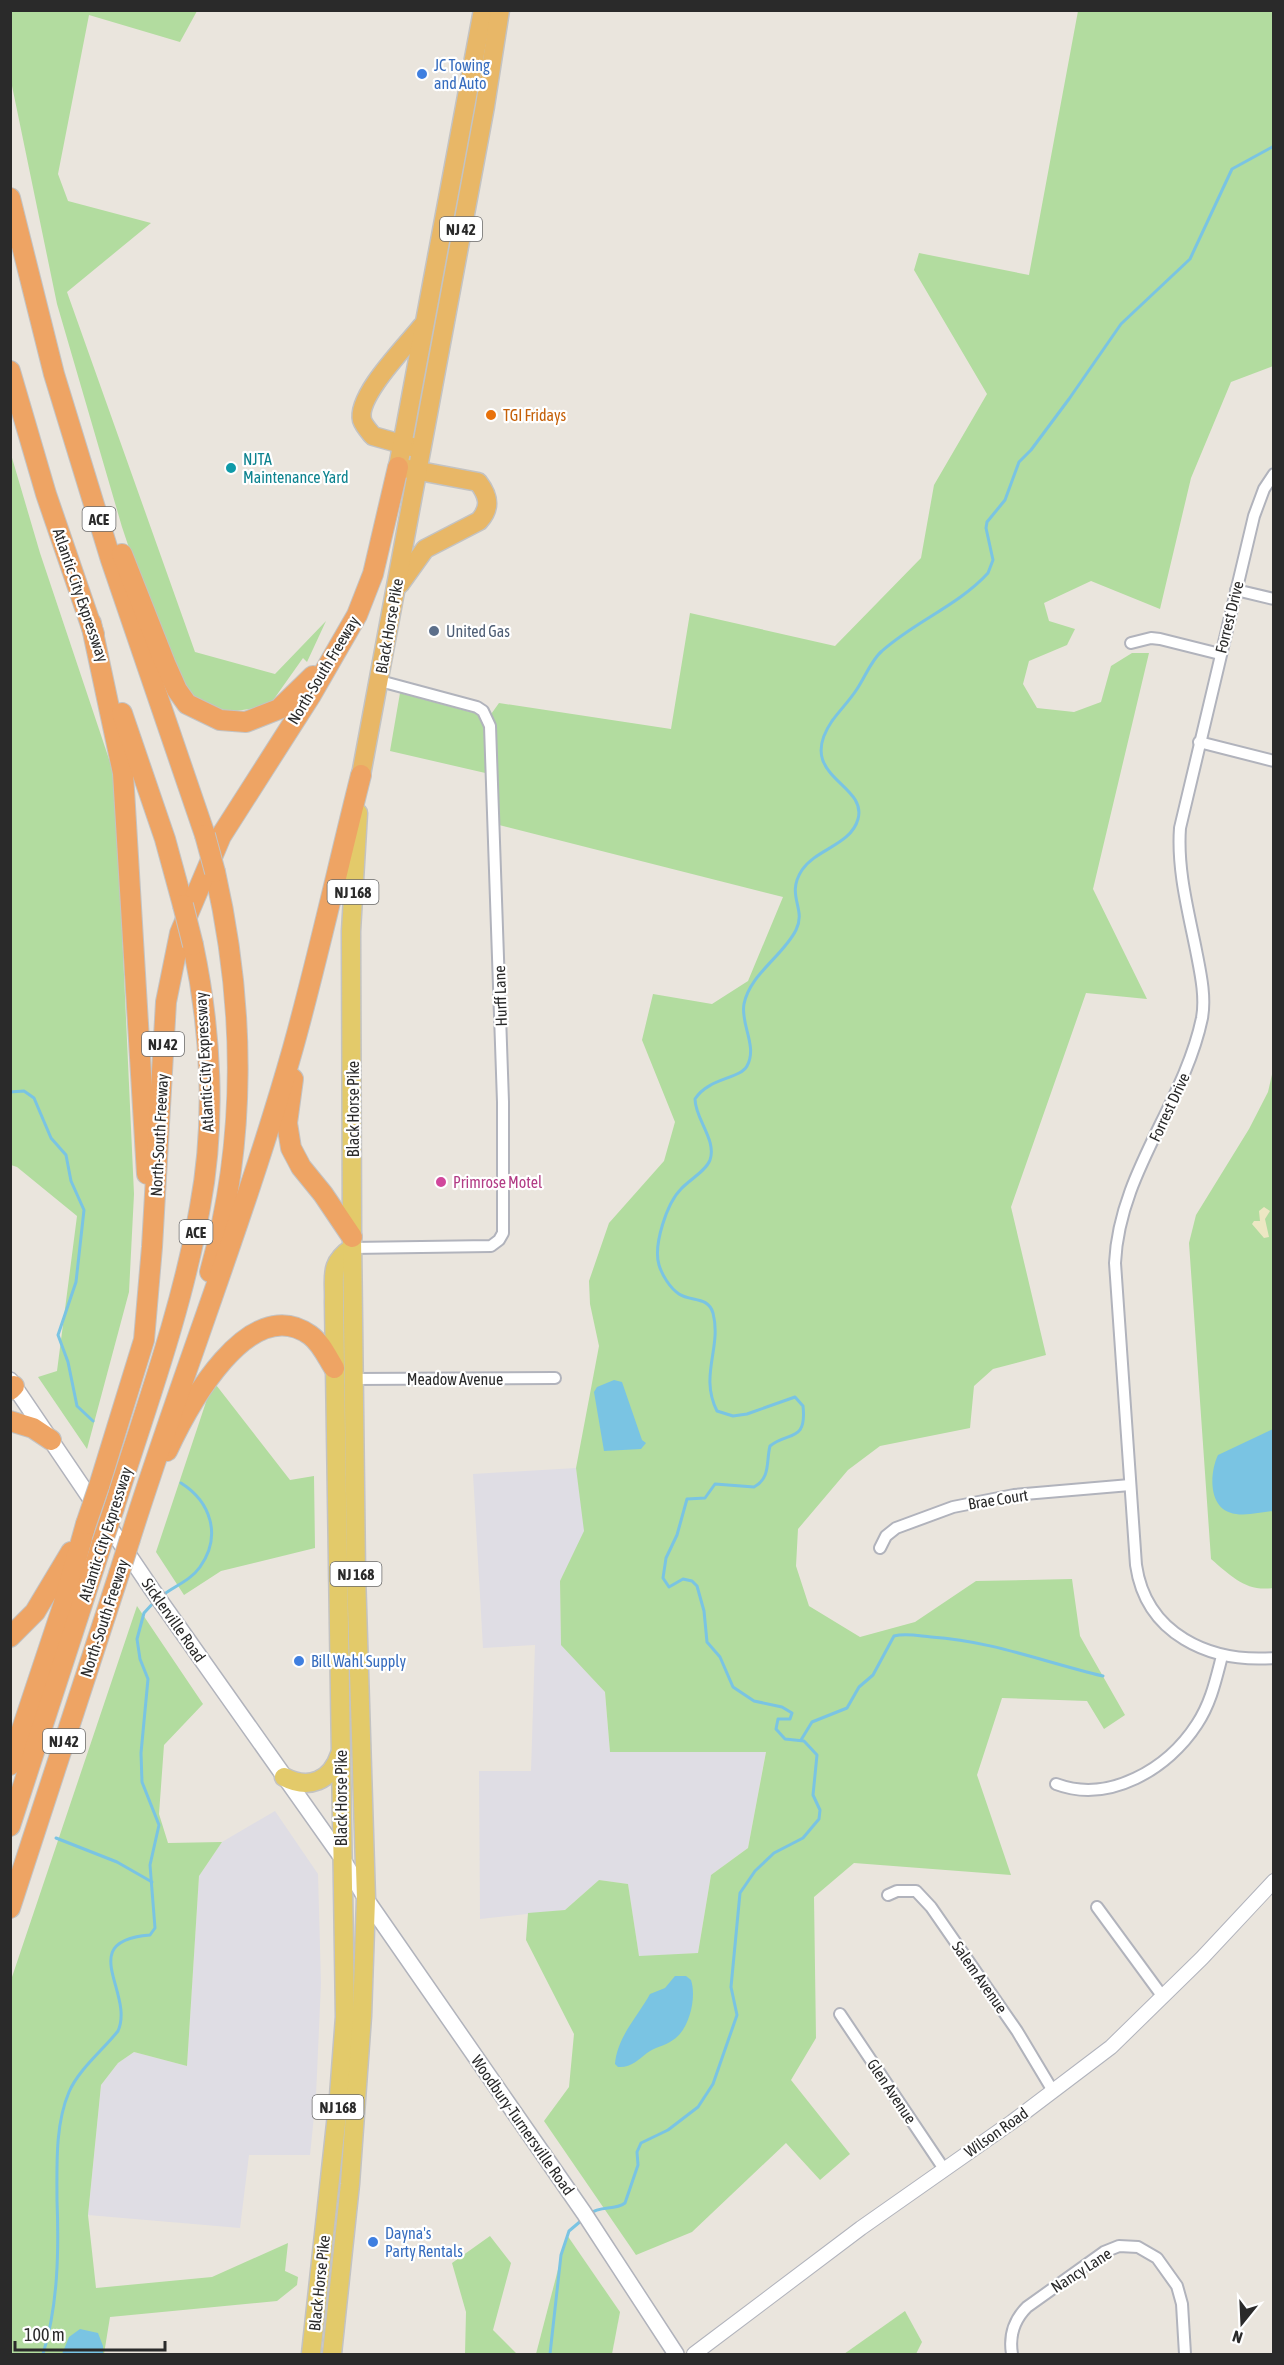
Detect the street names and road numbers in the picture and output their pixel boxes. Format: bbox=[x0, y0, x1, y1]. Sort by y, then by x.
road number: NJ 42 bbox=[440, 217, 482, 241]
road number: ACE bbox=[82, 507, 116, 531]
street label: Atlantic City Expressway bbox=[49, 526, 112, 665]
street label: Black Horse Pike bbox=[372, 577, 406, 675]
street label: Forrest Drive bbox=[1211, 579, 1247, 655]
street label: North-South Freeway bbox=[284, 612, 363, 728]
road number: NJ 168 bbox=[328, 880, 378, 904]
street label: Hurff Lane bbox=[490, 965, 510, 1027]
street label: Atlantic City Expressway bbox=[191, 991, 218, 1132]
road number: NJ 42 bbox=[142, 1032, 184, 1056]
street label: Black Horse Pike bbox=[344, 1061, 362, 1157]
street label: Forrest Drive bbox=[1145, 1070, 1193, 1144]
street label: North-South Freeway bbox=[147, 1073, 172, 1197]
road number: ACE bbox=[180, 1220, 212, 1244]
street label: Meadow Avenue bbox=[407, 1370, 503, 1388]
street label: Atlantic City Expressway bbox=[75, 1464, 136, 1604]
street label: Brae Court bbox=[967, 1485, 1030, 1513]
street label: North-South Freeway bbox=[76, 1556, 133, 1680]
road number: NJ 168 bbox=[330, 1562, 382, 1586]
street label: Sicklerville Road bbox=[139, 1575, 209, 1665]
road number: NJ 42 bbox=[43, 1729, 85, 1753]
street label: Black Horse Pike bbox=[332, 1750, 350, 1846]
street label: Salem Avenue bbox=[949, 1938, 1011, 2016]
street label: Woodbury-Turnersville Road bbox=[467, 2052, 578, 2199]
street label: Glen Avenue bbox=[864, 2055, 920, 2127]
road number: NJ 168 bbox=[312, 2095, 364, 2119]
street label: Wilson Road bbox=[961, 2104, 1031, 2160]
street label: Black Horse Pike bbox=[305, 2234, 333, 2332]
street label: Nancy Lane bbox=[1048, 2244, 1115, 2297]

